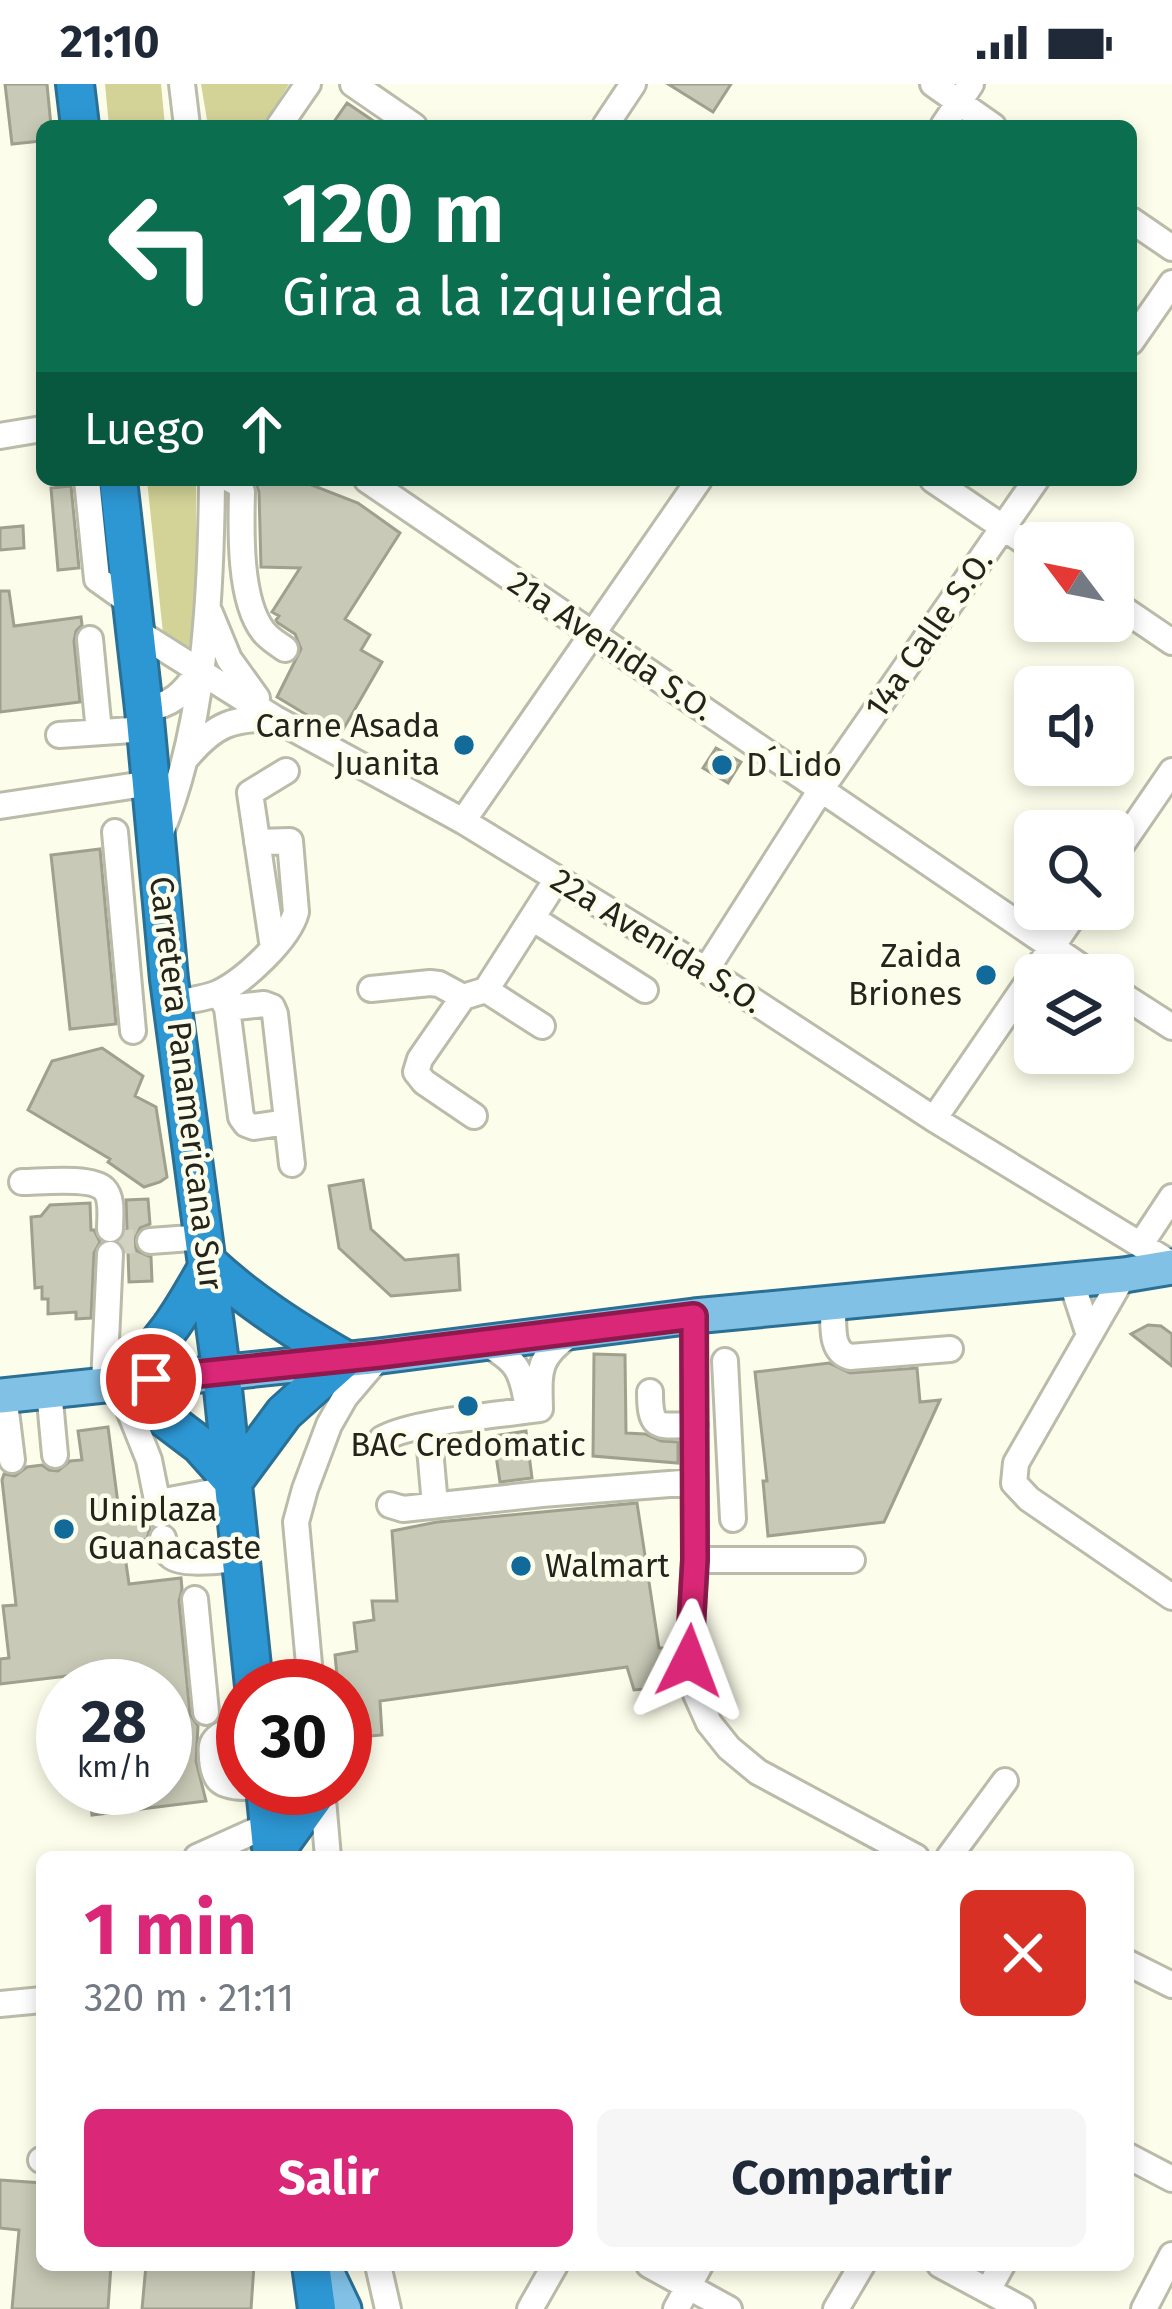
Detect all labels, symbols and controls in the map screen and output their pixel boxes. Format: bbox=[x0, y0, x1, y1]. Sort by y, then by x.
text: 21:10 bbox=[60, 15, 160, 69]
text: 120 m bbox=[282, 163, 504, 264]
icon: left bbox=[84, 168, 240, 324]
text: Gira a la izquierda bbox=[282, 265, 725, 329]
icon: ahead bbox=[229, 396, 295, 462]
text: Luego bbox=[84, 402, 205, 456]
north arrow bbox=[1014, 522, 1134, 642]
map controls bbox=[1014, 522, 1134, 1074]
street label: 14a Calle S.O. bbox=[857, 542, 1001, 726]
street label: 21a Avenida S.O. bbox=[500, 562, 722, 730]
button: sound bbox=[1014, 666, 1134, 786]
place label: Carne Asada Juanita bbox=[255, 706, 440, 784]
marker: Carne Asada Juanita bbox=[451, 732, 477, 758]
place label: D´Lido bbox=[746, 745, 842, 785]
marker: D´Lido bbox=[709, 752, 735, 778]
button: search bbox=[1014, 810, 1134, 930]
street label: 22a Avenida S.O. bbox=[544, 860, 770, 1022]
street label: Carretera Panamericana Sur bbox=[141, 874, 231, 1292]
place label: Zaida Briones bbox=[848, 936, 962, 1014]
button: layers bbox=[1014, 954, 1134, 1074]
marker: Zaida Briones bbox=[973, 962, 999, 988]
pin bbox=[100, 1328, 202, 1430]
icon: arrive bbox=[118, 1346, 184, 1412]
marker: BAC Credomatic bbox=[455, 1393, 481, 1419]
place label: BAC Credomatic bbox=[350, 1425, 586, 1465]
place label: Uniplaza Guanacaste bbox=[88, 1490, 261, 1568]
marker: Uniplaza Guanacaste bbox=[51, 1516, 77, 1542]
place label: Walmart bbox=[545, 1546, 670, 1586]
marker: Walmart bbox=[508, 1553, 534, 1579]
position arrow bbox=[626, 1598, 752, 1724]
speed limit sign: 30 bbox=[216, 1659, 372, 1815]
text: 28 bbox=[81, 1686, 147, 1758]
text: km/h bbox=[77, 1749, 151, 1785]
text: 1 min bbox=[84, 1887, 257, 1973]
button: close bbox=[960, 1890, 1086, 2016]
text: 320 m · 21:11 bbox=[84, 1975, 294, 2021]
button: Salir bbox=[84, 2109, 573, 2247]
button: Compartir bbox=[597, 2109, 1086, 2247]

